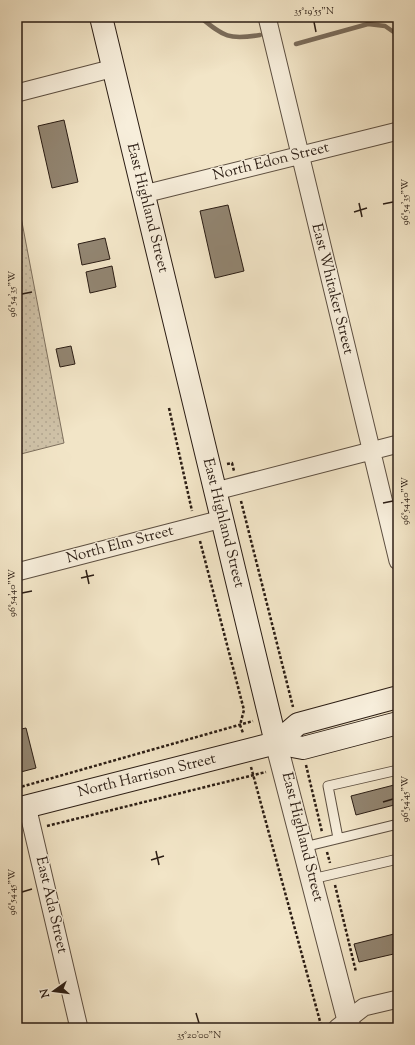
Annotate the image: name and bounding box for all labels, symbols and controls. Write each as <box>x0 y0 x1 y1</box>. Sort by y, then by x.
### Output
text: 35°19'55"N <box>294 4 334 19</box>
street label: North Edon Street <box>211 137 331 187</box>
street label: East Highland Street <box>121 141 173 275</box>
text: 96°54'35"W <box>398 179 413 225</box>
street label: East Whitaker Street <box>306 221 358 357</box>
text: 96°54'35"W <box>5 271 20 317</box>
street label: East Highland Street <box>197 456 249 590</box>
text: 96°54'40"W <box>398 477 413 525</box>
street label: North Elm Street <box>64 521 176 569</box>
text: 96°54'40"W <box>5 569 20 617</box>
street label: North Harrison Street <box>76 749 218 803</box>
street label: East Highland Street <box>276 770 328 904</box>
text: 96°54'45"W <box>398 776 413 822</box>
street label: East Ada Street <box>30 854 72 956</box>
text: 96°54'45"W <box>5 869 20 915</box>
north arrow <box>34 971 74 1011</box>
text: N <box>36 987 54 1000</box>
text: 35°20'00"N <box>177 1028 221 1043</box>

